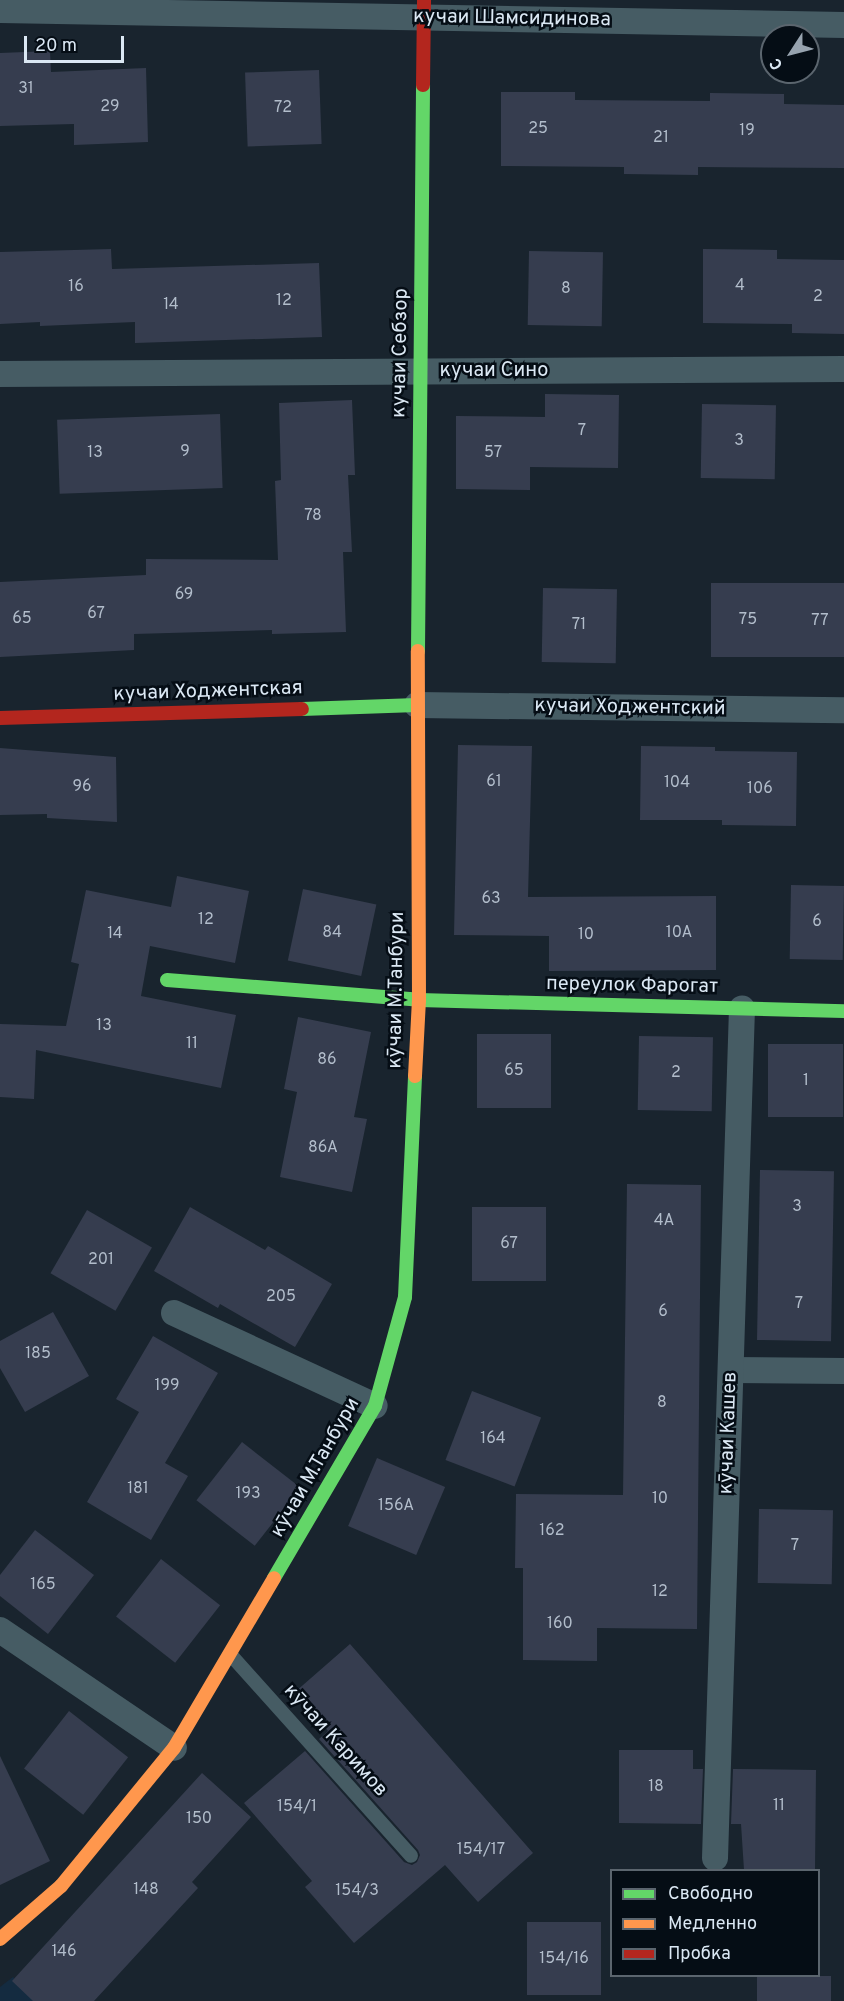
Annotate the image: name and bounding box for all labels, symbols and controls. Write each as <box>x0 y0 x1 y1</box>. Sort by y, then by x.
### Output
street label: кучаи Шамсидинова <box>413 5 611 33</box>
scale bar <box>27 24 128 62</box>
north arrow <box>760 24 820 84</box>
text: 20 m <box>35 35 77 58</box>
text: С <box>766 53 788 73</box>
house number: 31 <box>18 79 34 99</box>
house number: 29 <box>100 97 120 117</box>
house number: 72 <box>274 98 292 118</box>
house number: 25 <box>528 119 548 139</box>
house number: 19 <box>739 121 755 141</box>
house number: 21 <box>653 128 669 148</box>
house number: 4 <box>735 276 745 296</box>
house number: 16 <box>68 277 84 297</box>
house number: 8 <box>561 279 571 299</box>
house number: 2 <box>813 287 823 307</box>
street label: кучаи Себзор <box>388 288 414 418</box>
house number: 12 <box>276 291 292 311</box>
house number: 14 <box>163 295 179 315</box>
street label: кучаи Сино <box>440 359 548 383</box>
house number: 7 <box>578 421 586 441</box>
house number: 3 <box>734 431 744 451</box>
house number: 9 <box>180 442 190 462</box>
house number: 13 <box>87 443 103 463</box>
house number: 57 <box>484 443 502 463</box>
house number: 78 <box>304 506 322 526</box>
house number: 69 <box>175 585 193 605</box>
house number: 67 <box>87 604 105 624</box>
house number: 65 <box>12 609 32 629</box>
house number: 75 <box>739 610 757 630</box>
house number: 77 <box>811 611 829 631</box>
house number: 71 <box>572 615 586 635</box>
street label: кучаи Ходжентская <box>113 677 303 707</box>
street label: кучаи Ходжентский <box>534 694 726 722</box>
house number: 61 <box>486 772 502 792</box>
house number: 104 <box>664 773 690 793</box>
house number: 96 <box>72 777 92 797</box>
house number: 106 <box>747 779 773 799</box>
house number: 63 <box>481 889 501 909</box>
house number: 12 <box>198 910 214 930</box>
street label: кӯчаи М.Танбури <box>384 911 410 1069</box>
house number: 6 <box>812 912 822 932</box>
house number: 84 <box>322 923 342 943</box>
house number: 10А <box>666 923 692 943</box>
house number: 14 <box>107 924 123 944</box>
house number: 10 <box>578 925 594 945</box>
street label: переулок Фарогат <box>546 973 718 999</box>
house number: 13 <box>96 1016 112 1036</box>
house number: 11 <box>186 1034 198 1054</box>
house number: 86 <box>317 1050 337 1070</box>
house number: 65 <box>504 1061 524 1081</box>
house number: 2 <box>671 1063 681 1083</box>
house number: 1 <box>803 1071 809 1091</box>
house number: 86А <box>308 1138 338 1158</box>
house number: 3 <box>792 1197 802 1217</box>
house number: 4А <box>654 1211 674 1231</box>
house number: 67 <box>500 1234 518 1254</box>
house number: 201 <box>88 1250 114 1270</box>
house number: 205 <box>266 1287 296 1307</box>
house number: 7 <box>795 1294 803 1314</box>
house number: 6 <box>658 1302 668 1322</box>
house number: 185 <box>25 1344 51 1364</box>
street label: кӯчаи Кашев <box>715 1371 743 1495</box>
house number: 199 <box>154 1376 180 1396</box>
house number: 8 <box>657 1393 667 1413</box>
street label: кӯчаи М.Танбури <box>266 1394 366 1542</box>
house number: 164 <box>480 1429 506 1449</box>
house number: 181 <box>127 1479 149 1499</box>
house number: 193 <box>235 1484 261 1504</box>
house number: 10 <box>652 1489 668 1509</box>
house number: 156А <box>378 1496 414 1516</box>
house number: 162 <box>539 1521 565 1541</box>
house number: 7 <box>791 1536 799 1556</box>
house number: 165 <box>30 1575 56 1595</box>
house number: 12 <box>652 1582 668 1602</box>
house number: 160 <box>547 1614 573 1634</box>
street label: кӯчаи Каримов <box>278 1680 392 1802</box>
house number: 18 <box>648 1777 664 1797</box>
house number: 11 <box>773 1796 785 1816</box>
house number: 154/1 <box>277 1797 317 1817</box>
house number: 150 <box>186 1809 212 1829</box>
house number: 154/17 <box>457 1840 505 1860</box>
legend <box>610 1869 820 1977</box>
house number: 148 <box>133 1880 159 1900</box>
house number: 154/3 <box>335 1881 379 1901</box>
text: Свободно <box>668 1883 753 1906</box>
text: Медленно <box>668 1913 757 1936</box>
house number: 146 <box>51 1942 77 1962</box>
text: Пробка <box>668 1943 731 1966</box>
house number: 154/16 <box>539 1949 589 1969</box>

